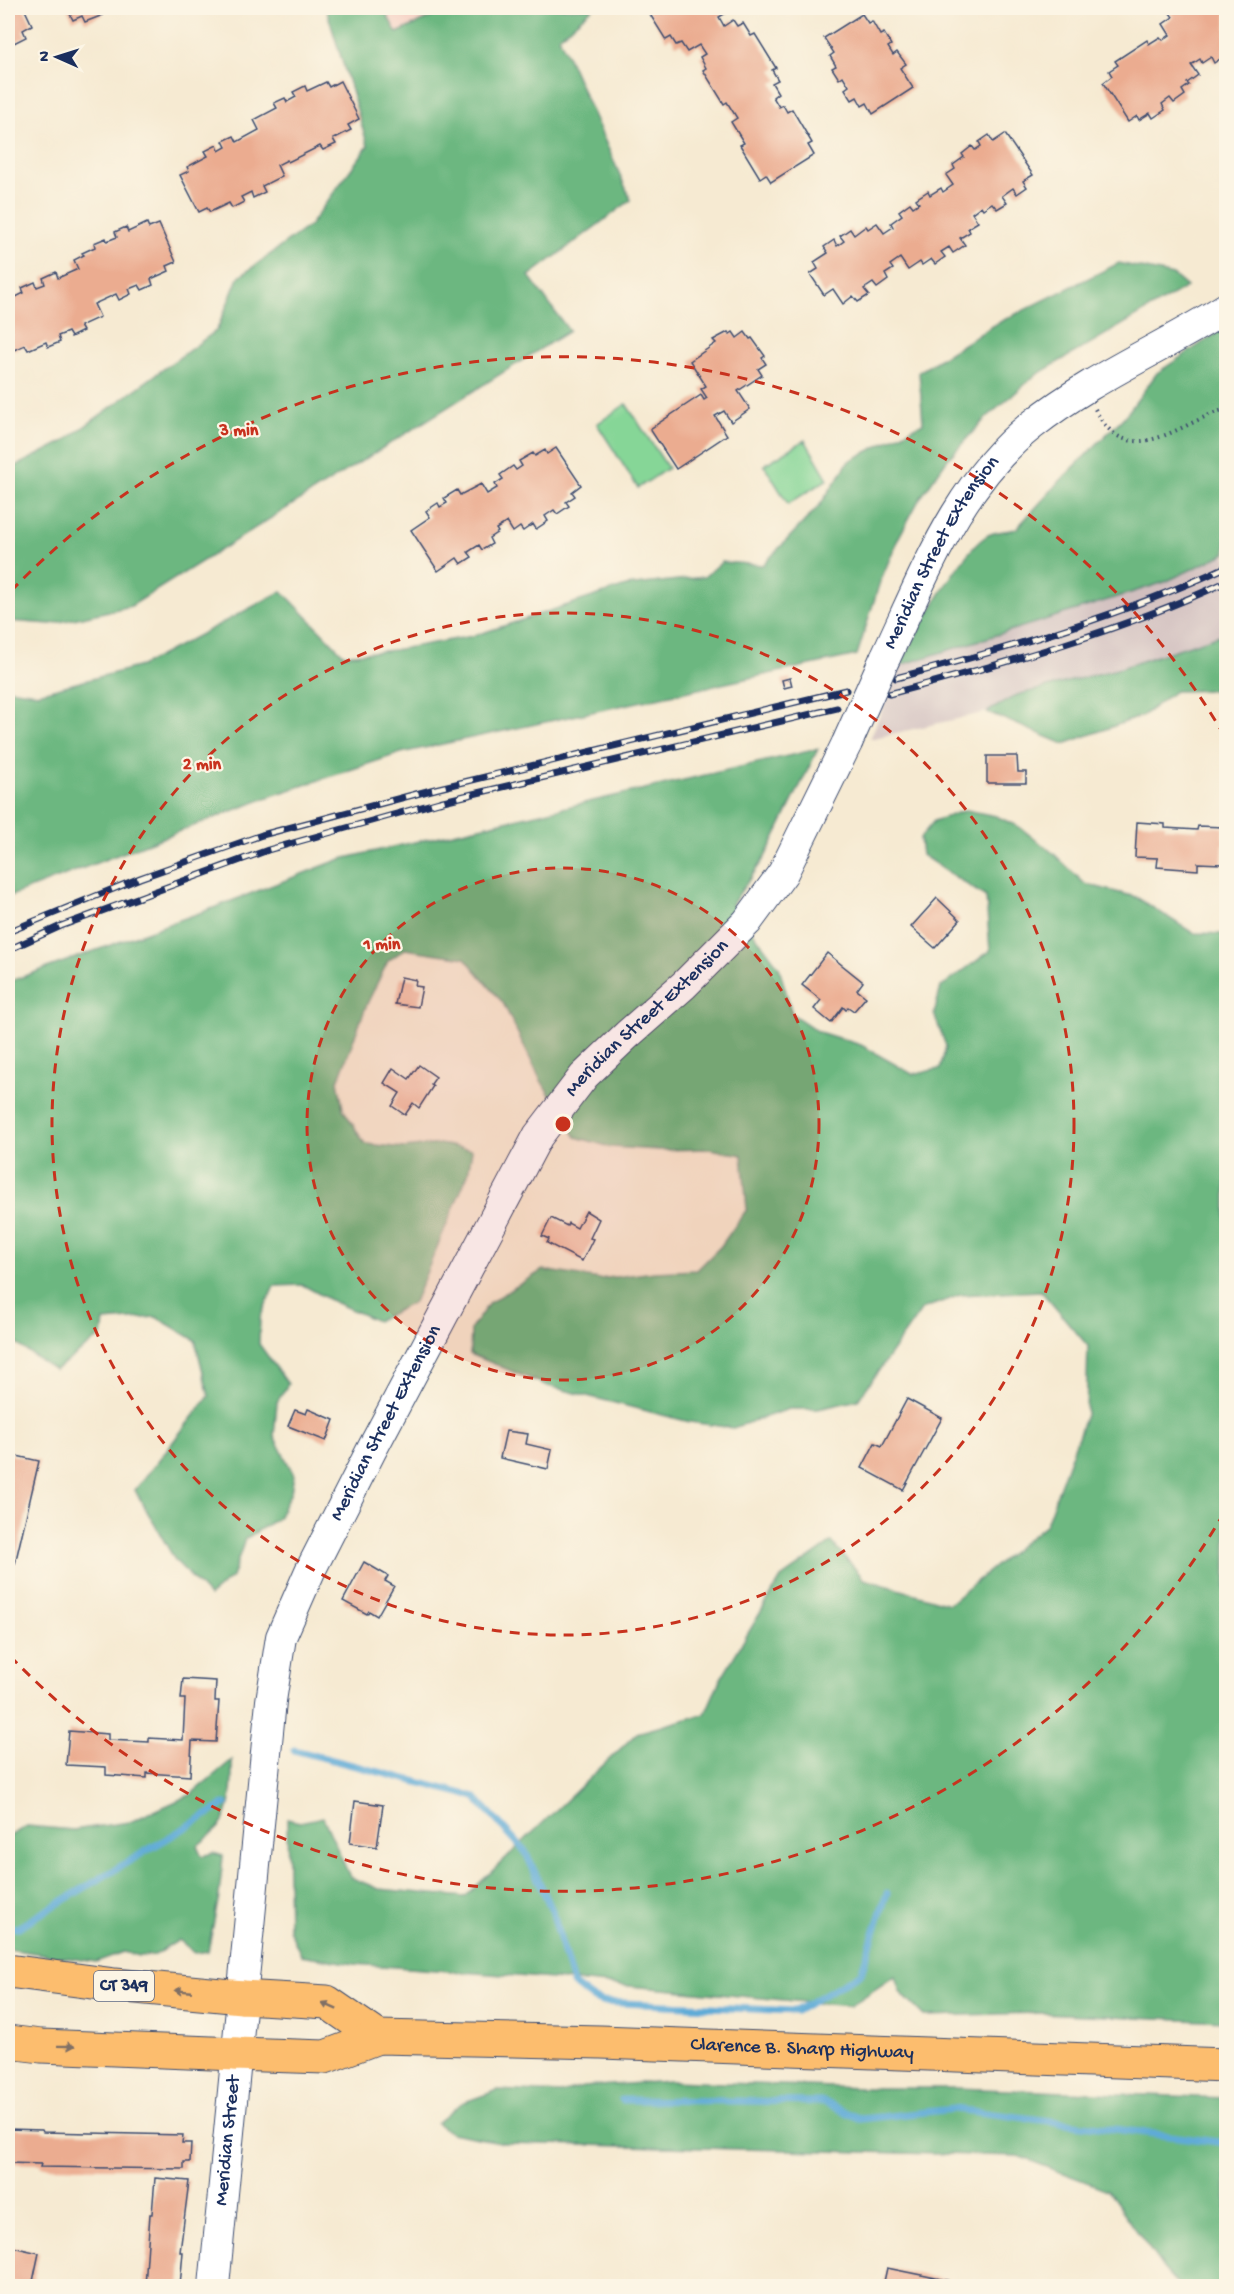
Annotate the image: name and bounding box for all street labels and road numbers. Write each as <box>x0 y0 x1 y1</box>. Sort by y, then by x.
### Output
street label: Meridian Street Extension <box>879 451 1005 653</box>
street label: Meridian Street Extension <box>561 935 734 1102</box>
street label: Meridian Street Extension <box>326 1321 447 1525</box>
road number: CT 349 <box>94 1971 154 2001</box>
street label: Clarence B. Sharp Highway <box>690 2034 914 2065</box>
street label: Meridian Street <box>210 2073 246 2207</box>

